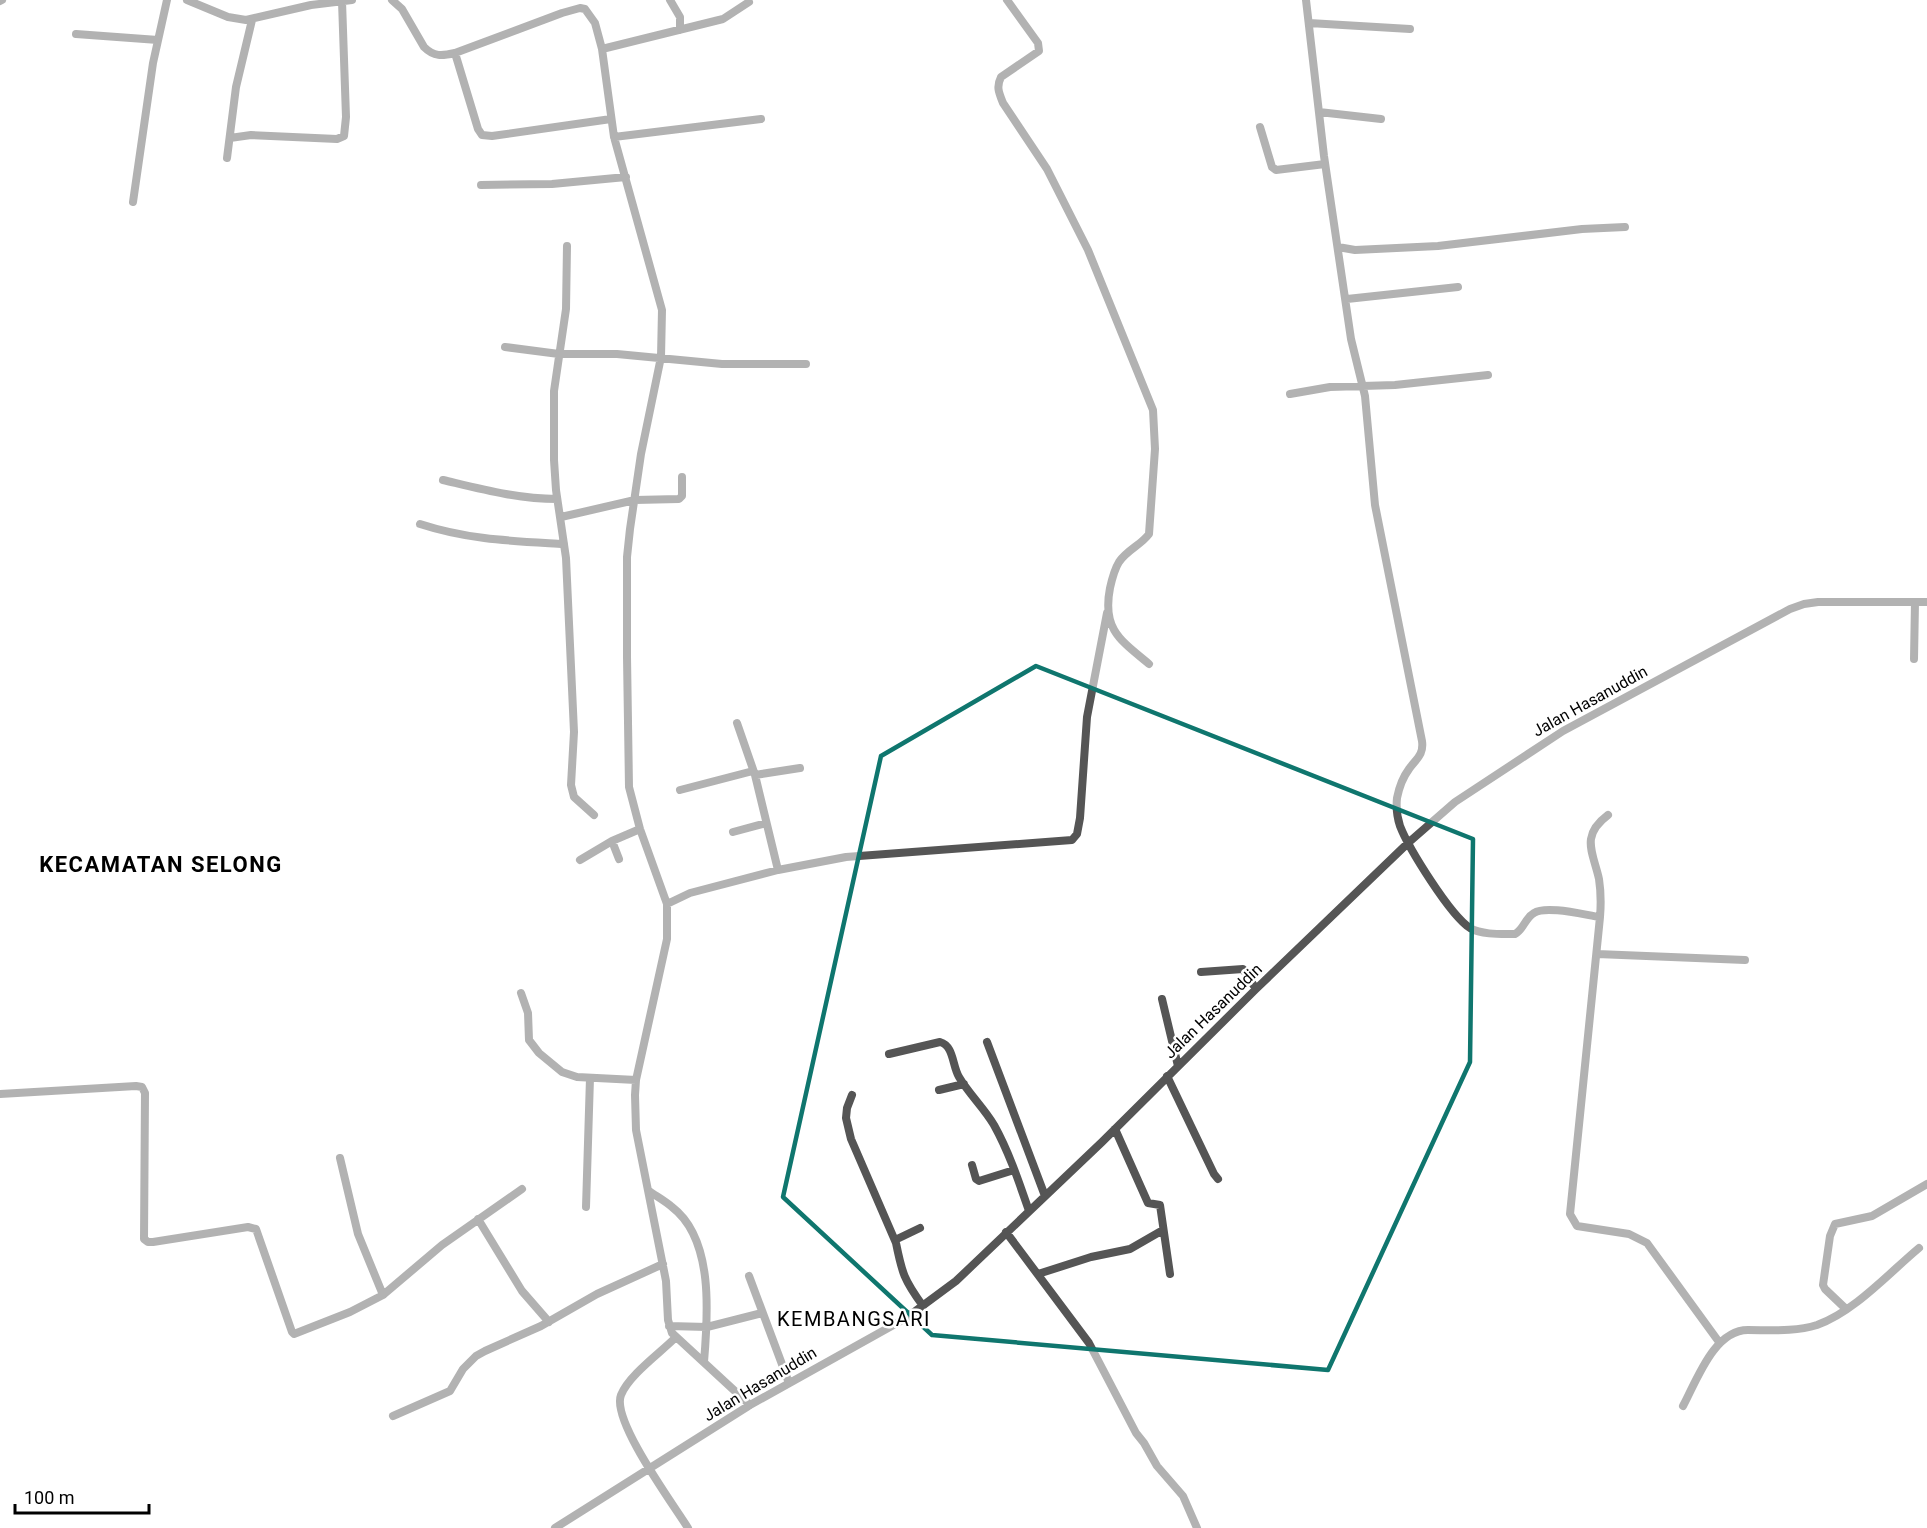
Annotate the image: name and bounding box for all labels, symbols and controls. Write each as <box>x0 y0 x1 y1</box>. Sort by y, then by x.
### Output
street label: Jalan Hasanuddin <box>1529 662 1651 740</box>
district label: KECAMATAN SELONG <box>39 852 283 877</box>
street label: Jalan Hasanuddin <box>1160 960 1266 1062</box>
district label: KEMBANGSARI <box>777 1307 931 1331</box>
street label: Jalan Hasanuddin <box>700 1343 820 1425</box>
scale bar <box>15 1477 148 1515</box>
text: 100 m <box>24 1487 75 1508</box>

